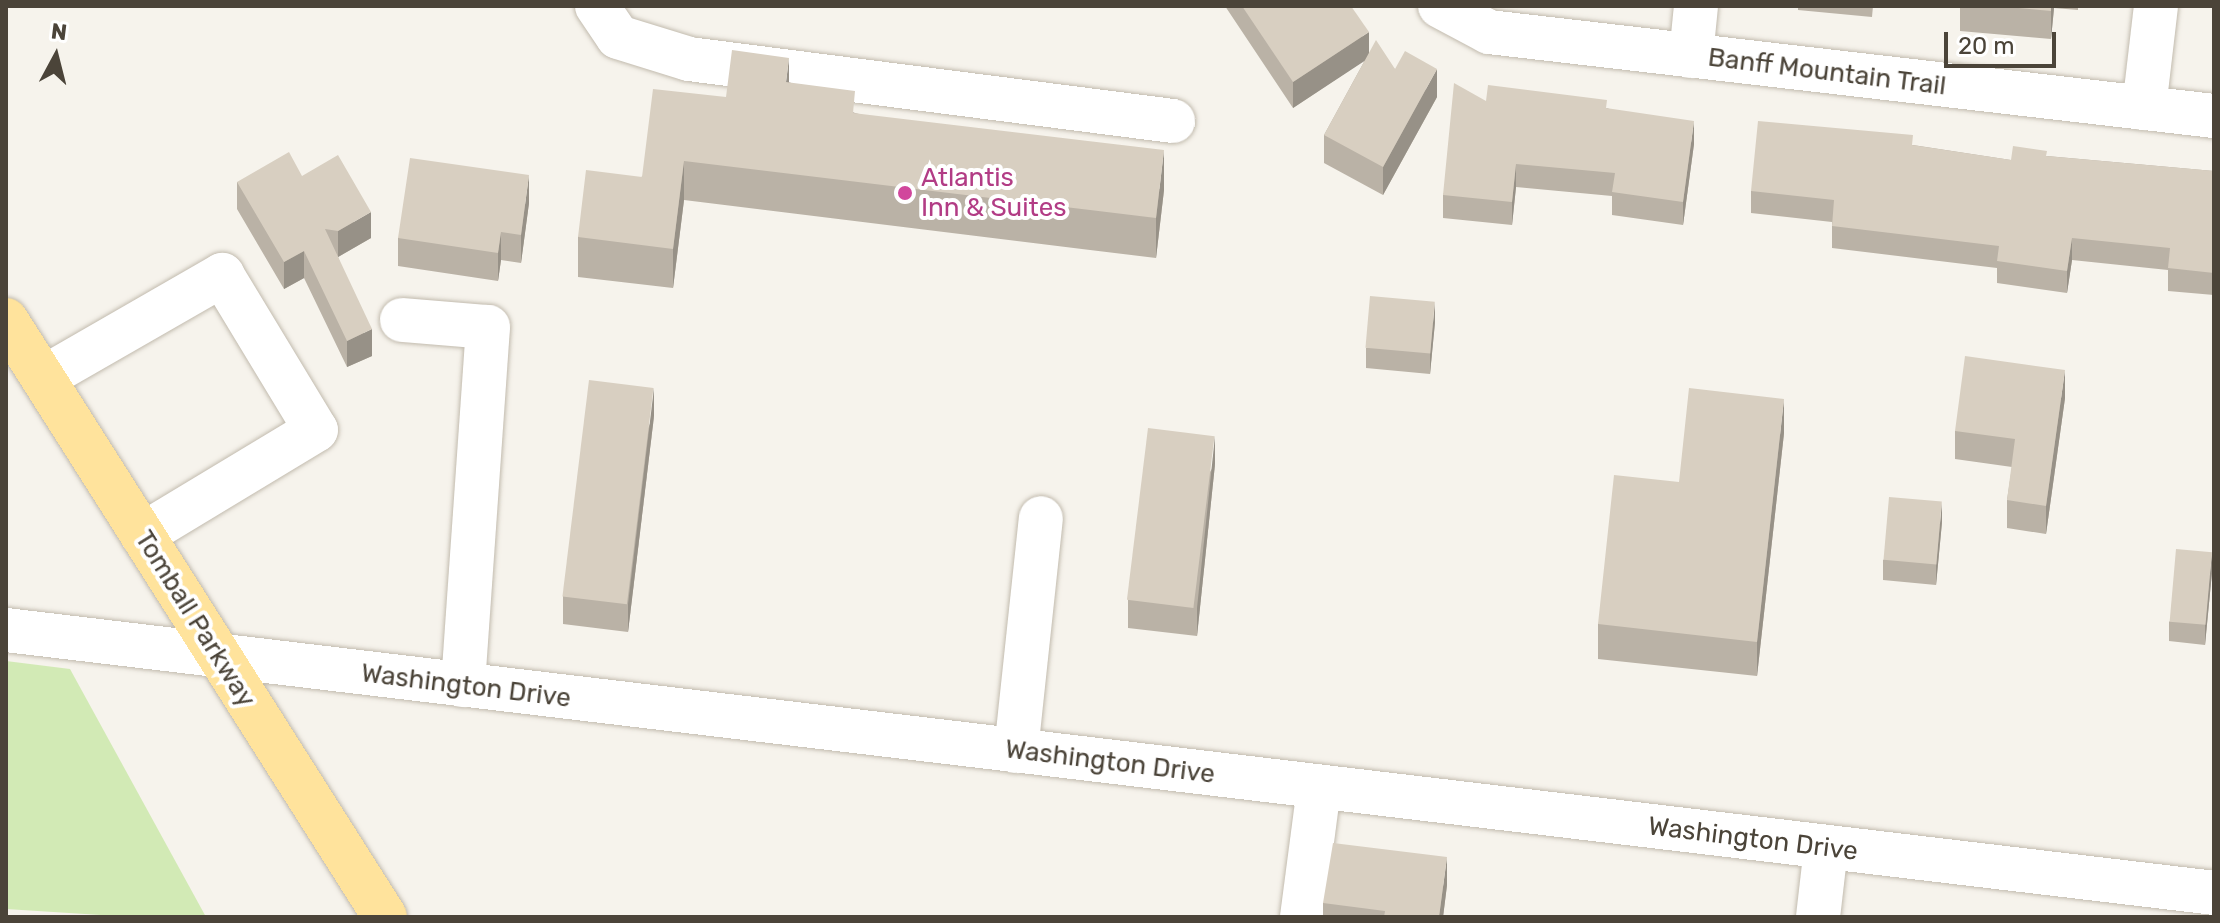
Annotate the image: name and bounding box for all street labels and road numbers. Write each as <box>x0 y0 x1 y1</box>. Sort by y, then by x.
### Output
street label: Banff Mountain Trail <box>1706 42 1948 102</box>
street label: Tomball Parkway <box>128 525 262 713</box>
street label: Washington Drive <box>359 658 573 714</box>
street label: Washington Drive <box>1003 734 1217 790</box>
street label: Washington Drive <box>1646 811 1860 867</box>

